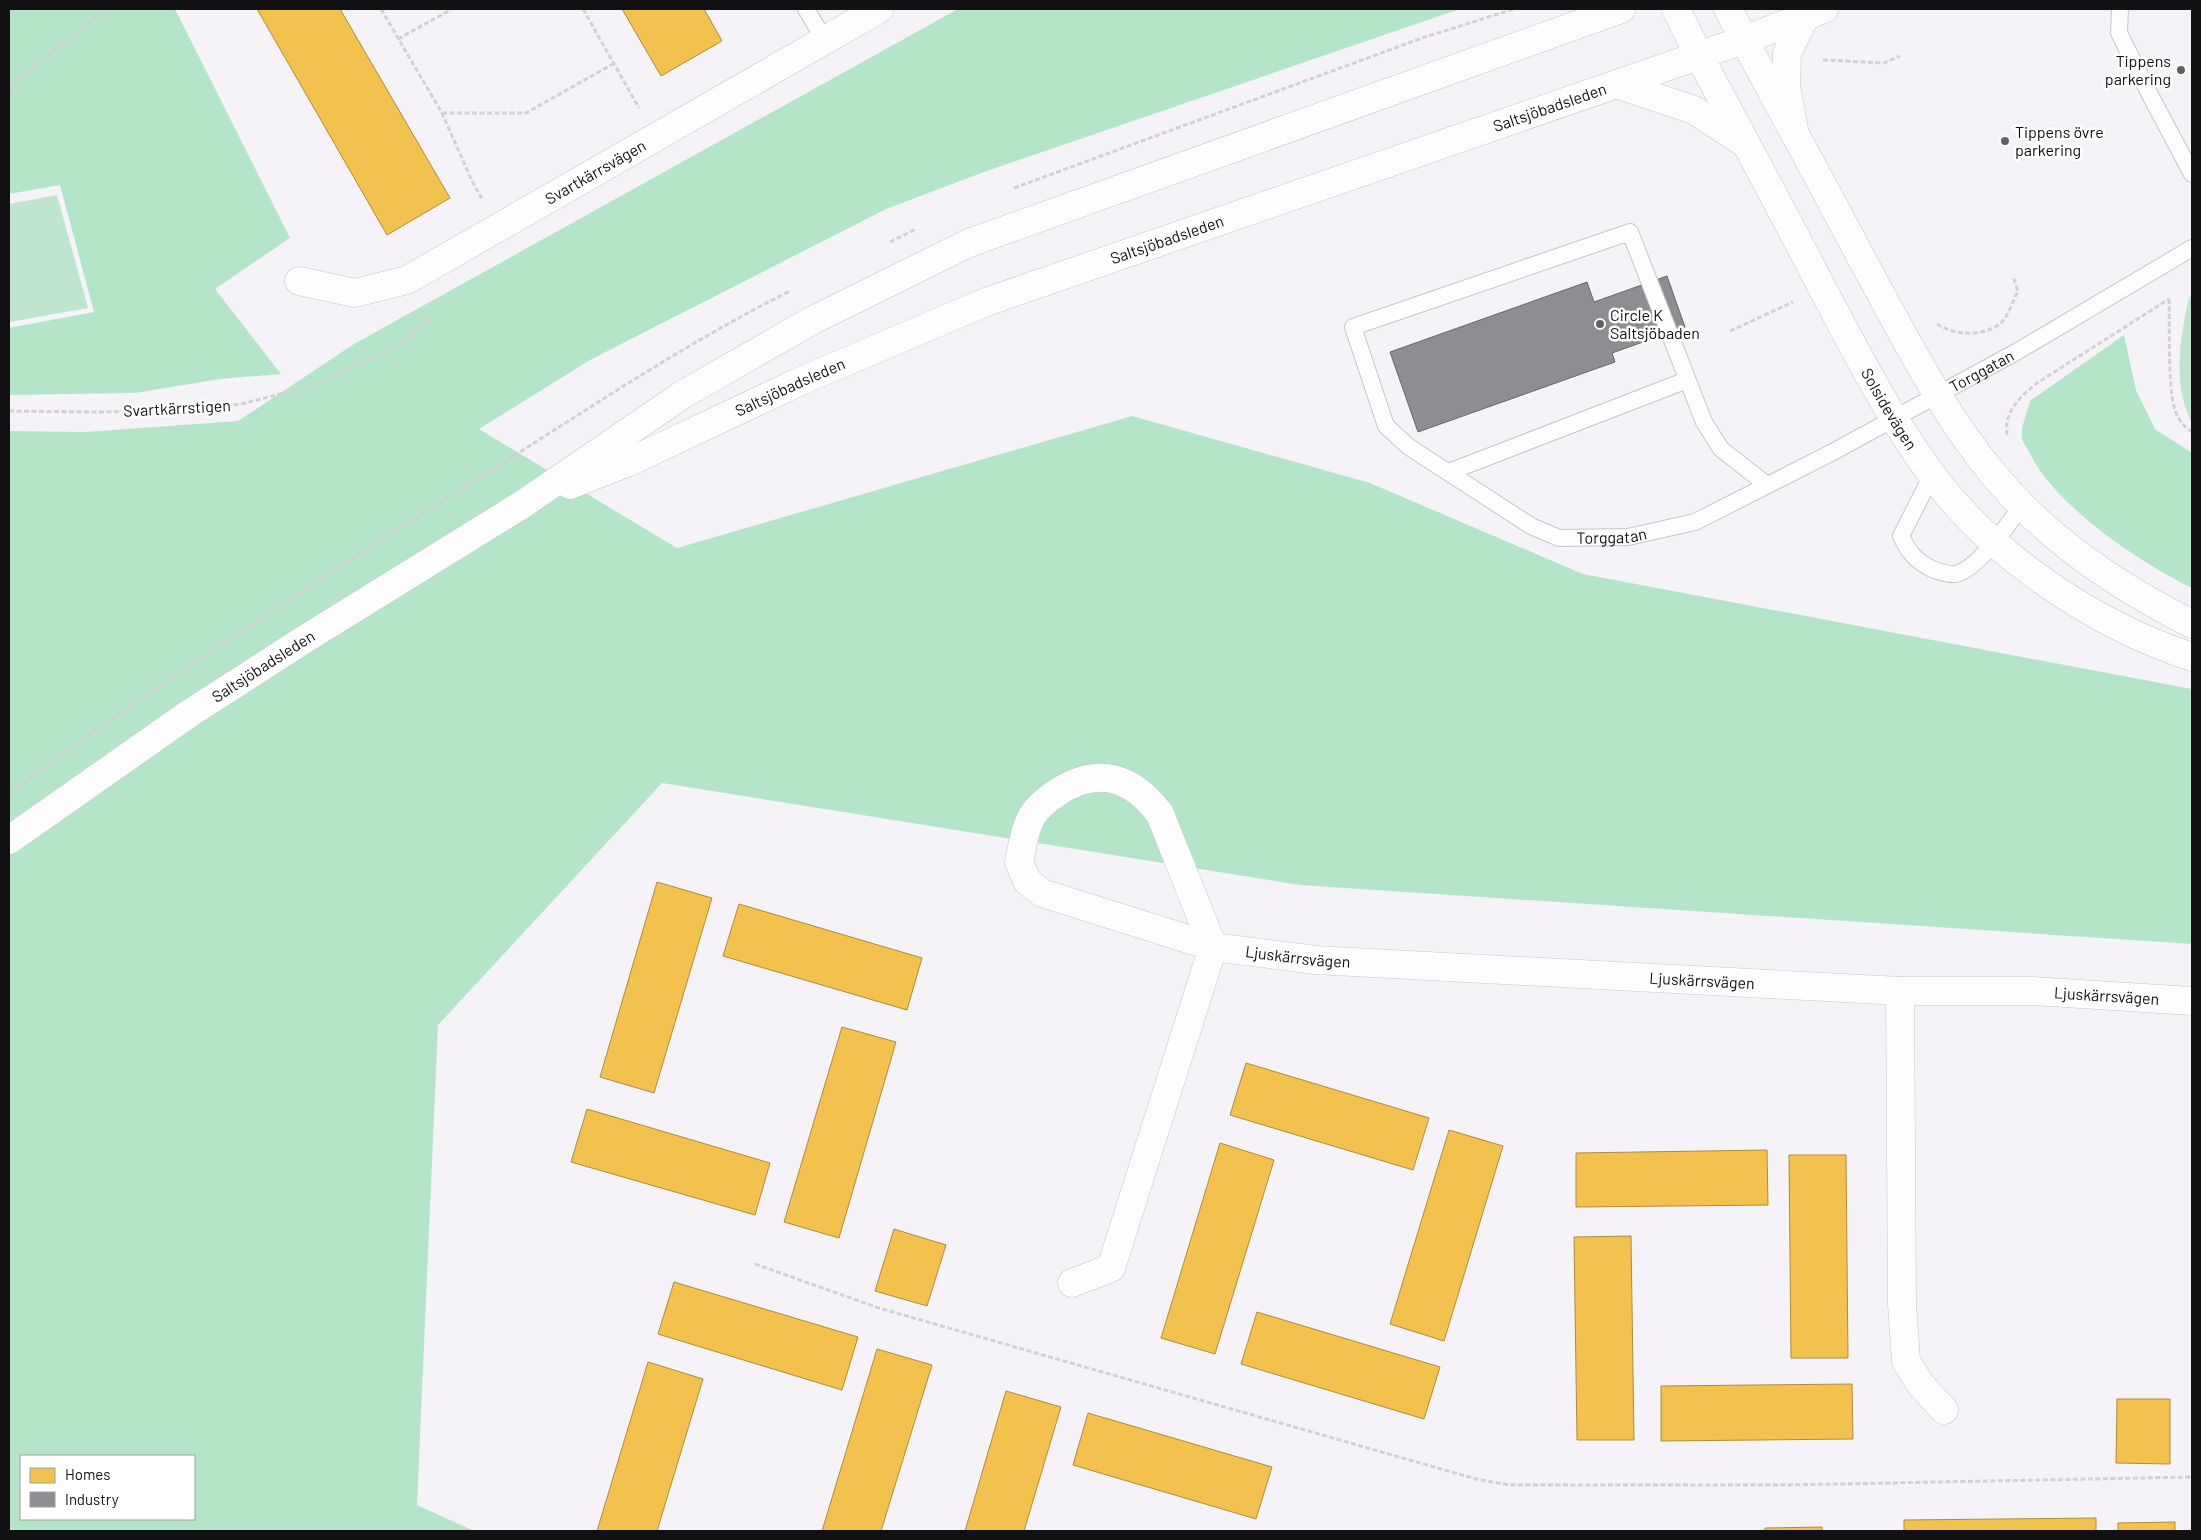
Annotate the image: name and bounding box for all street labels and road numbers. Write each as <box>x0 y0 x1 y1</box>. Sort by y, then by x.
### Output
street label: Saltsjöbadsleden <box>1490 78 1609 135</box>
street label: Svartkärrsvägen <box>541 135 649 208</box>
street label: Saltsjöbadsleden <box>1108 211 1226 267</box>
street label: Torggatan <box>1946 345 2017 396</box>
street label: Saltsjöbadsleden <box>732 353 848 420</box>
street label: Solsidevägen <box>1858 365 1922 453</box>
street label: Svartkärrstigen <box>123 395 231 420</box>
street label: Torggatan <box>1576 523 1648 547</box>
street label: Saltsjöbadsleden <box>208 625 318 706</box>
street label: Ljuskärrsvägen <box>1244 941 1351 971</box>
street label: Ljuskärrsvägen <box>1649 968 1755 992</box>
street label: Ljuskärrsvägen <box>2053 982 2160 1008</box>

